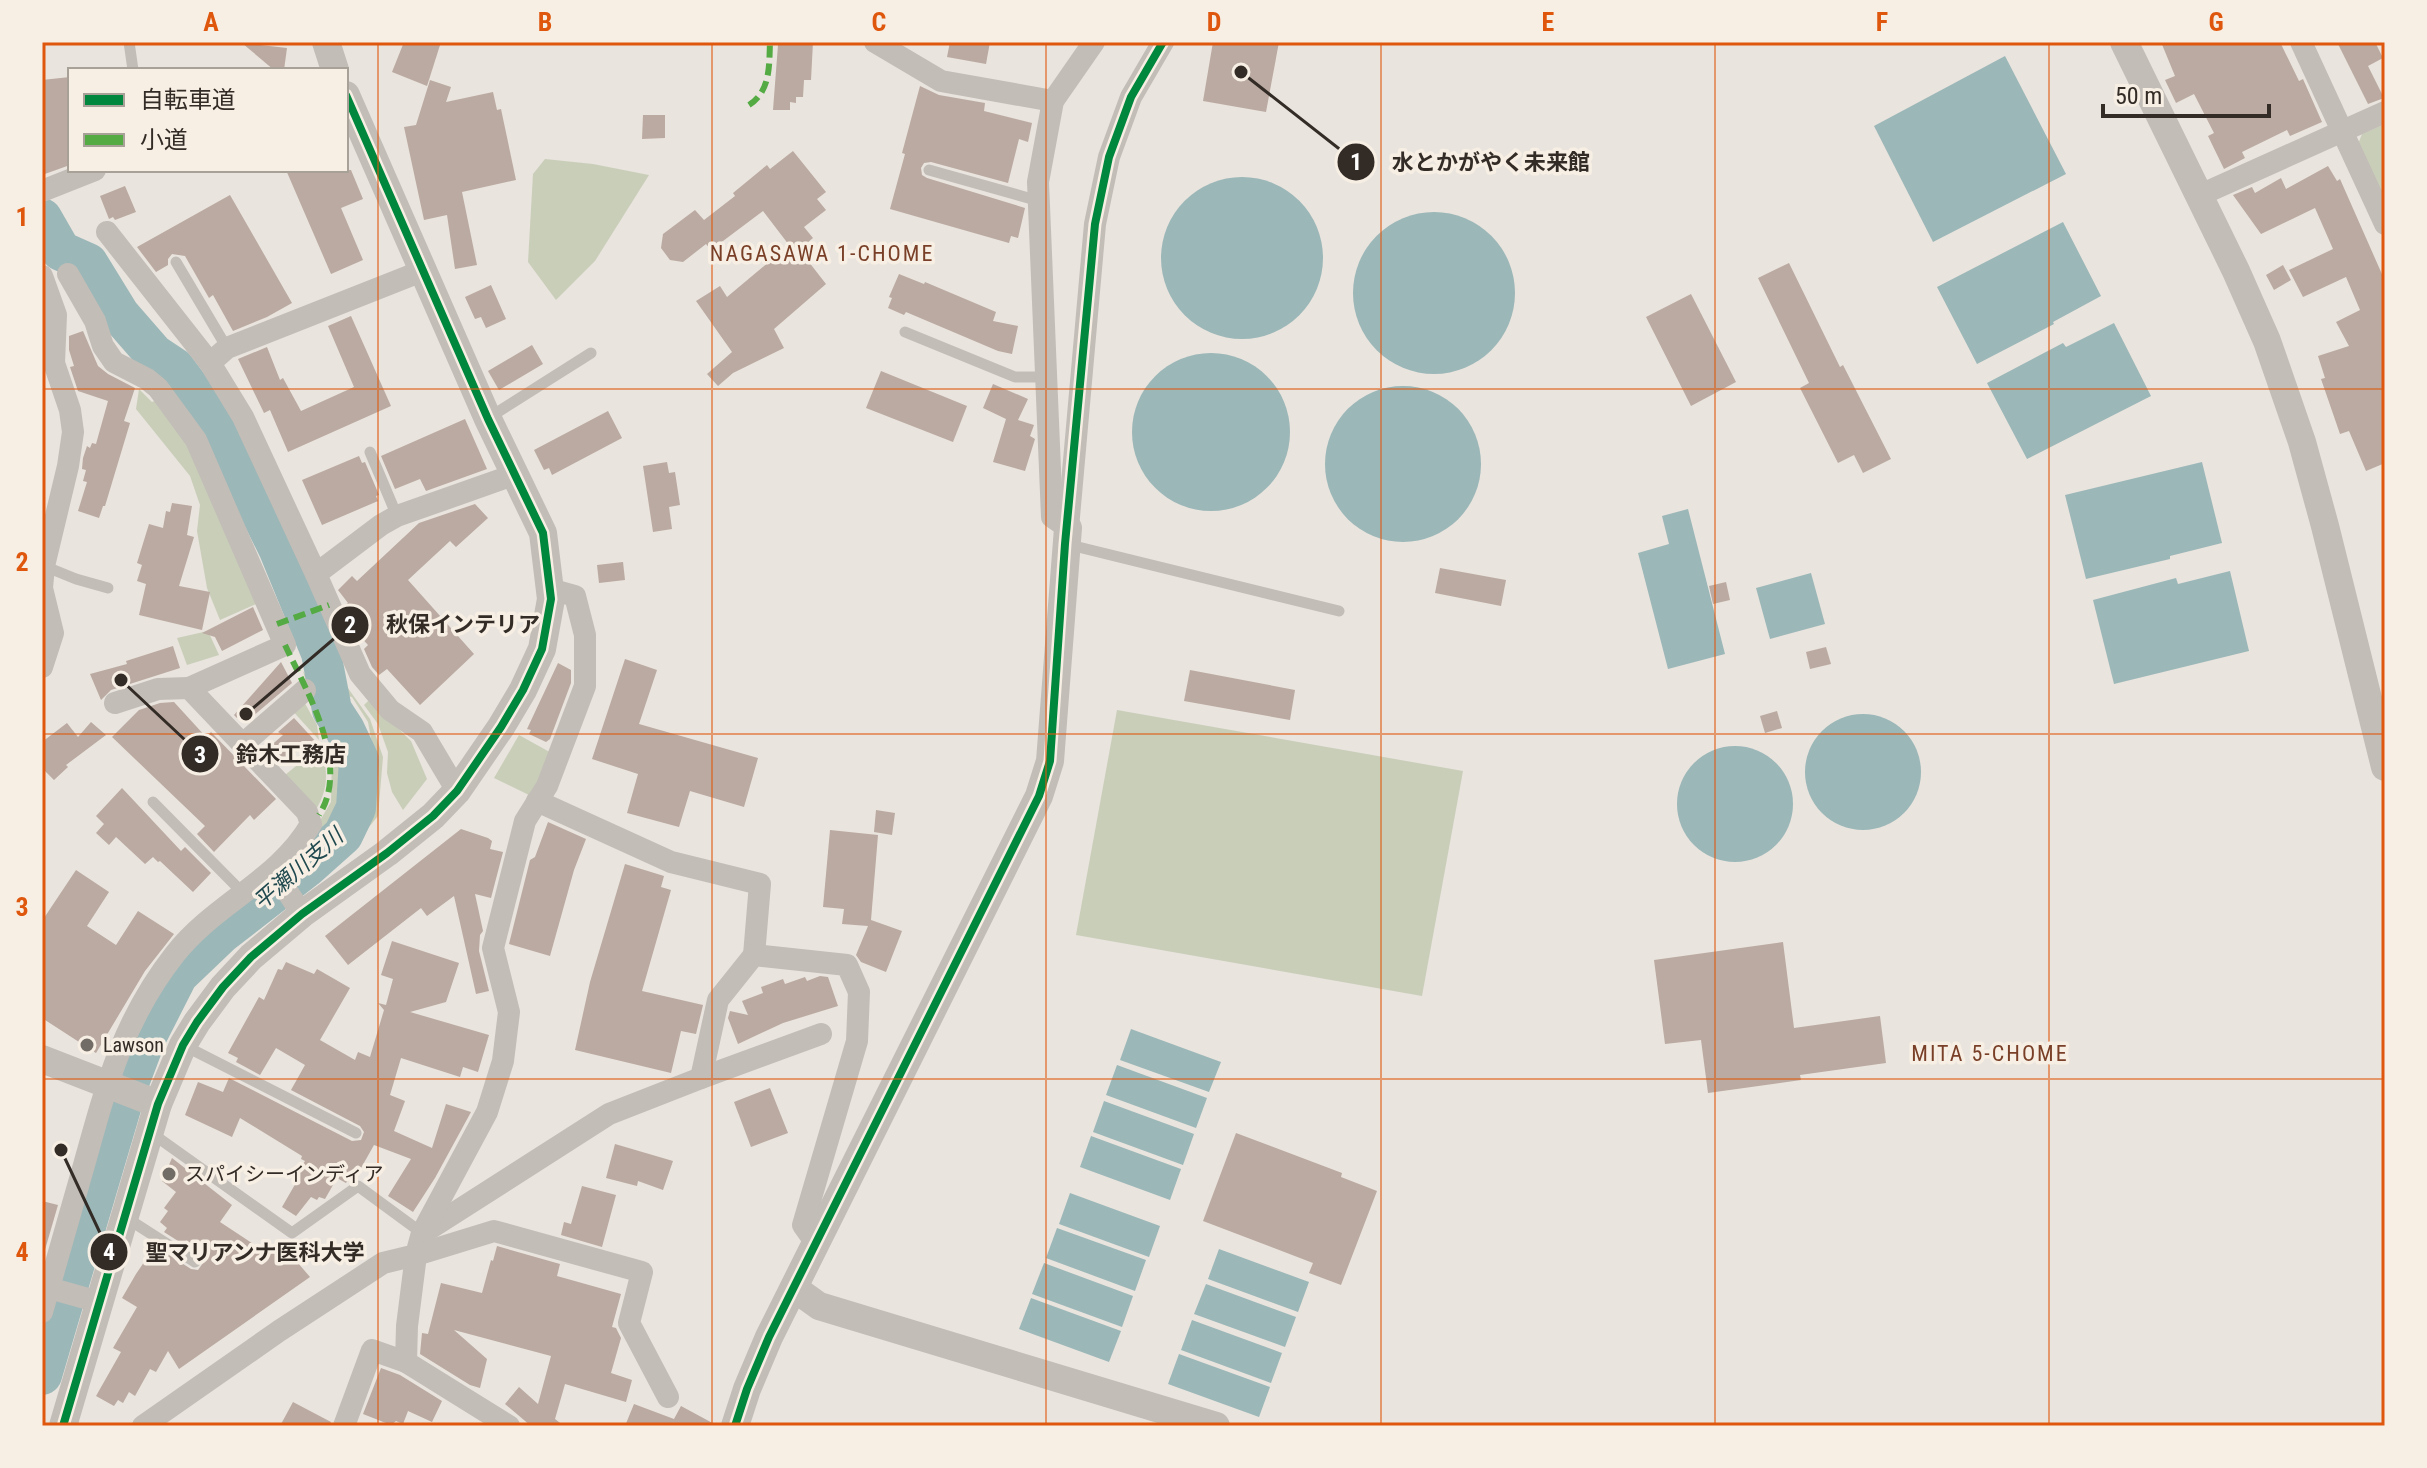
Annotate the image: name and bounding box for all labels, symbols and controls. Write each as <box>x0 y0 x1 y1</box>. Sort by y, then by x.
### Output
text: A <box>203 7 219 37</box>
text: B <box>538 7 552 37</box>
text: C <box>872 7 887 37</box>
text: D <box>1207 7 1221 37</box>
text: E <box>1542 7 1555 37</box>
text: F <box>1876 7 1888 37</box>
text: G <box>2208 7 2224 37</box>
legend <box>68 68 348 172</box>
scale bar <box>2103 68 2269 118</box>
text: 50 m <box>2115 82 2162 110</box>
text: 自転車道 <box>140 86 236 114</box>
text: 小道 <box>140 126 188 154</box>
callout: 水とかがやく未来館 <box>1336 139 1606 185</box>
text: 1 <box>1350 148 1362 176</box>
text: 水とかがやく未来館 <box>1392 150 1590 175</box>
text: 1 <box>15 202 29 232</box>
district label: NAGASAWA 1-CHOME <box>710 241 934 266</box>
text: 2 <box>15 547 29 577</box>
callout: 秋保インテリア <box>330 602 556 648</box>
text: 2 <box>344 611 356 639</box>
text: 秋保インテリア <box>386 612 540 637</box>
callout: 鈴木工務店 <box>180 731 362 777</box>
text: 3 <box>194 741 206 769</box>
text: 鈴木工務店 <box>236 742 346 767</box>
water label: 平瀬川支川 <box>248 822 349 915</box>
text: 3 <box>15 892 29 922</box>
place label: Lawson <box>103 1033 164 1057</box>
marker: Lawson <box>78 1036 96 1054</box>
district label: MITA 5-CHOME <box>1911 1041 2069 1066</box>
place label: スパイシーインディア <box>185 1162 384 1186</box>
marker: スパイシーインディア <box>160 1165 178 1183</box>
callout: 聖マリアンナ医科大学 <box>89 1229 381 1275</box>
text: 4 <box>15 1237 29 1267</box>
text: 4 <box>103 1238 115 1266</box>
text: 聖マリアンナ医科大学 <box>145 1240 365 1265</box>

